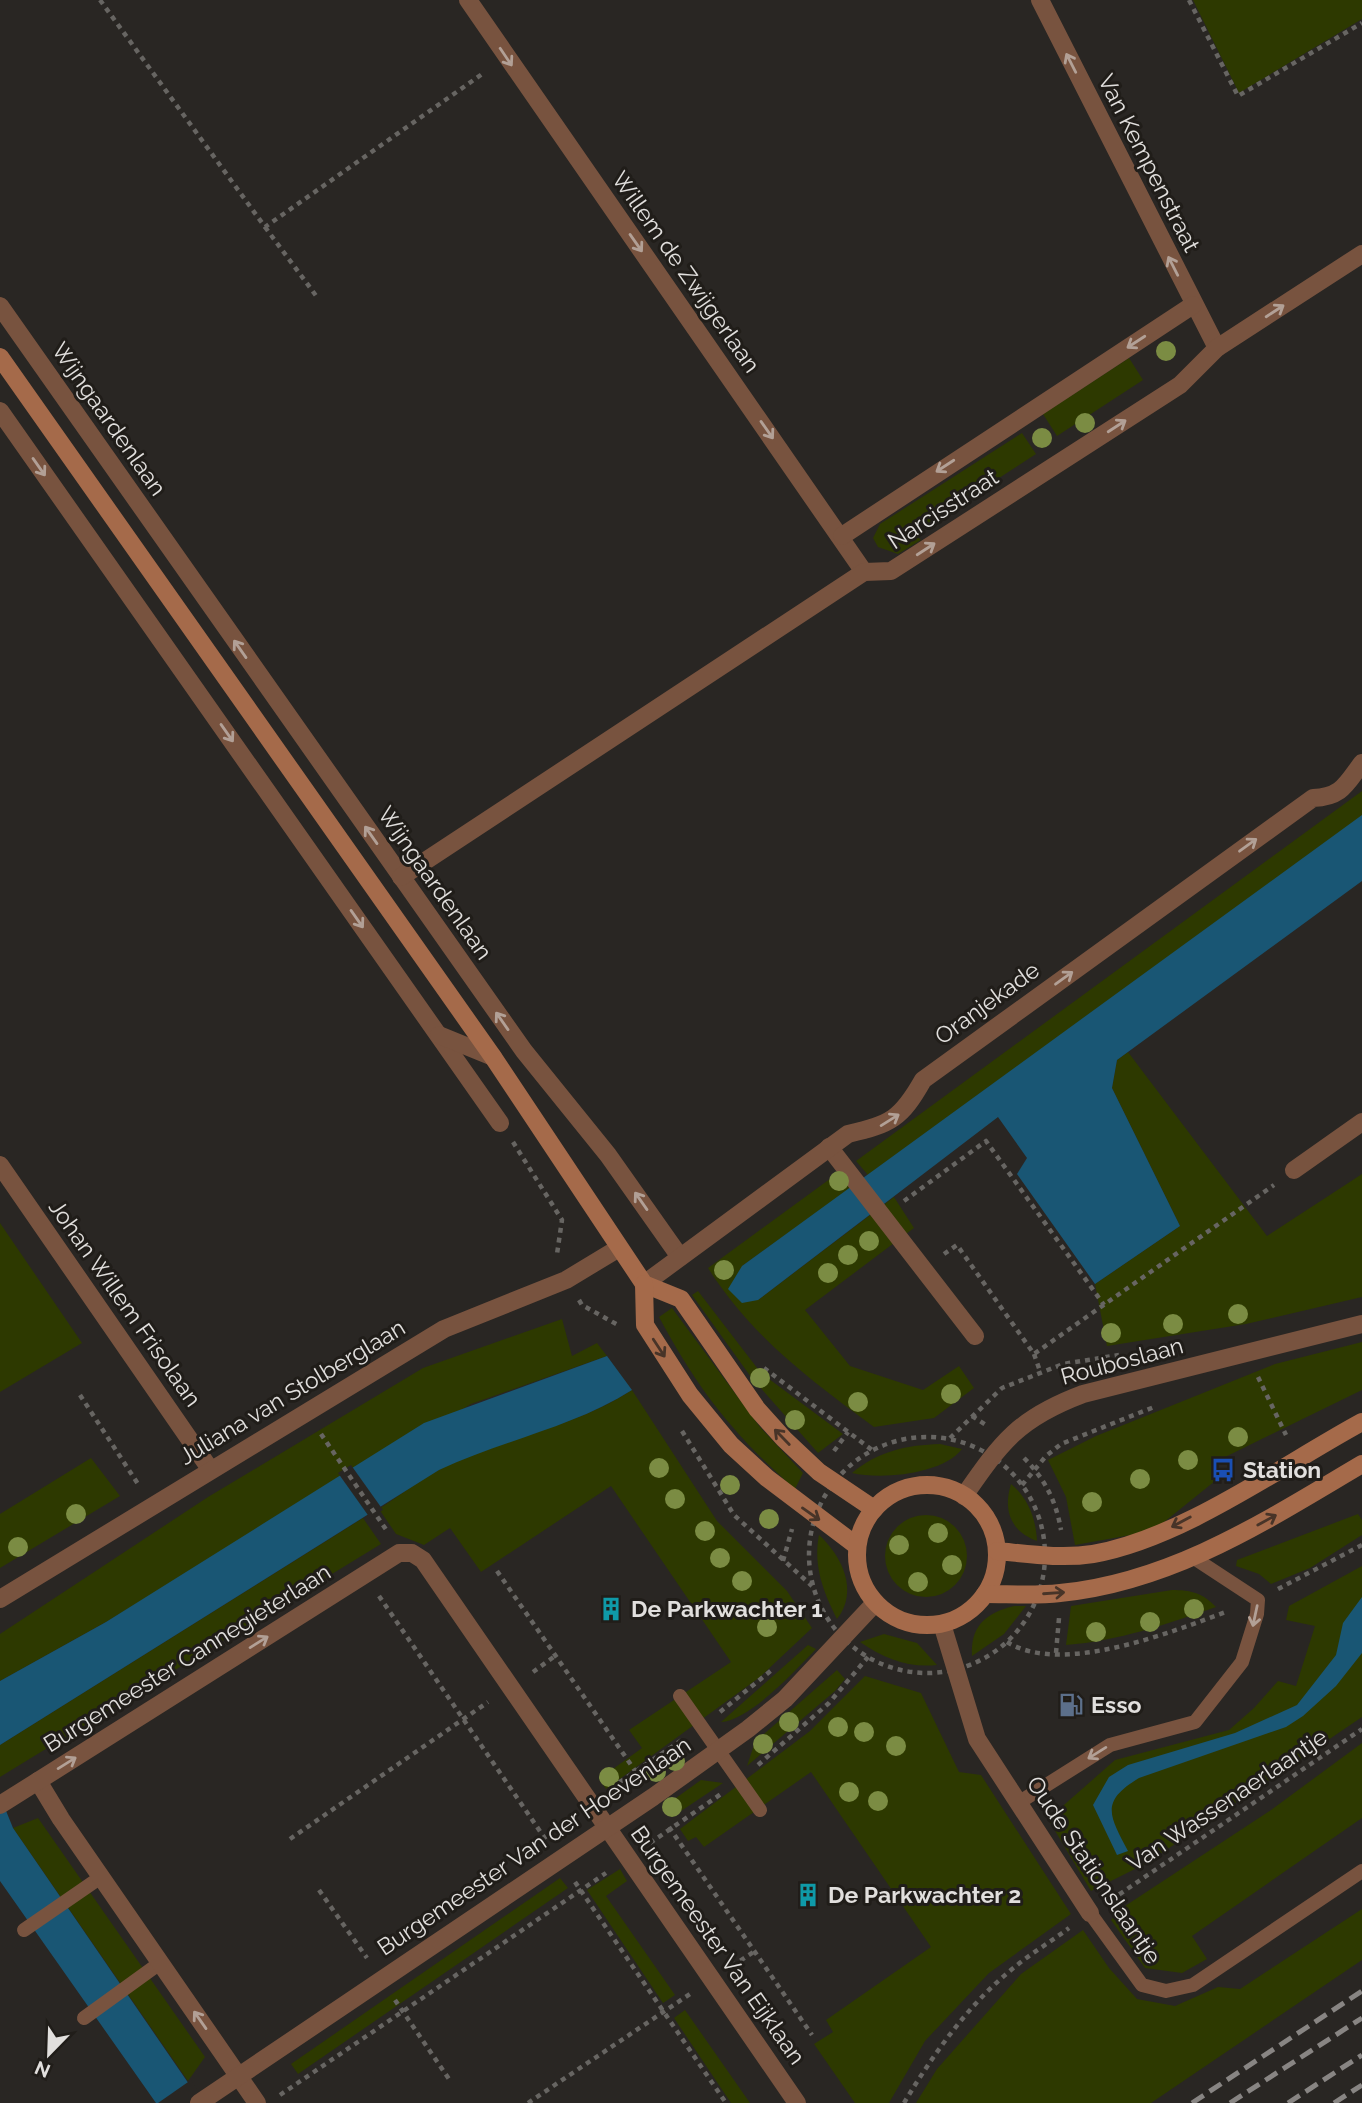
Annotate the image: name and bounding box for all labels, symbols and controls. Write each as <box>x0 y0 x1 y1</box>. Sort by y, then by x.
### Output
one-way arrow <box>498 47 513 66</box>
one-way arrow <box>1064 53 1078 74</box>
street label: Van Kempenstraat <box>1093 70 1206 256</box>
street label: Willem de Zwijgerlaan <box>607 166 766 377</box>
one-way arrow <box>629 233 643 252</box>
one-way arrow <box>1166 256 1180 277</box>
one-way arrow <box>1264 303 1284 317</box>
one-way arrow <box>1126 335 1146 349</box>
street label: Wijngaardenlaan <box>47 337 172 500</box>
one-way arrow <box>1106 418 1126 432</box>
one-way arrow <box>760 420 774 439</box>
one-way arrow <box>32 457 46 476</box>
one-way arrow <box>936 459 955 473</box>
street label: Narcisstraat <box>882 463 1003 554</box>
one-way arrow <box>915 542 935 556</box>
one-way arrow <box>233 640 247 659</box>
one-way arrow <box>219 723 234 742</box>
street label: Wijngaardenlaan <box>373 801 498 964</box>
one-way arrow <box>364 826 378 845</box>
one-way arrow <box>1238 837 1257 852</box>
one-way arrow <box>350 909 364 928</box>
street label: Oranjekade <box>929 956 1044 1049</box>
one-way arrow <box>1054 971 1073 985</box>
one-way arrow <box>495 1012 509 1031</box>
one-way arrow <box>880 1113 900 1127</box>
one-way arrow <box>634 1192 648 1211</box>
street label: Johan Willem Frisolaan <box>44 1194 207 1411</box>
street label: Juliana van Stolberglaan <box>174 1313 410 1470</box>
street label: Rouboslaan <box>1058 1331 1186 1390</box>
one-way arrow <box>652 1337 666 1357</box>
one-way arrow <box>774 1429 791 1446</box>
bus stop icon: Station <box>1209 1456 1237 1484</box>
place label: Station <box>1243 1456 1321 1483</box>
one-way arrow <box>801 1507 820 1521</box>
one-way arrow <box>1256 1513 1276 1527</box>
one-way arrow <box>1171 1516 1191 1530</box>
street label: Burgemeester Cannegieterlaan <box>38 1558 335 1757</box>
one-way arrow <box>1042 1586 1064 1599</box>
building icon: De Parkwachter 1 <box>597 1595 625 1623</box>
place label: De Parkwachter 1 <box>631 1595 823 1622</box>
one-way arrow <box>1248 1604 1261 1627</box>
one-way arrow <box>249 1634 269 1648</box>
fuel station icon: Esso <box>1057 1691 1085 1719</box>
place label: Esso <box>1091 1691 1141 1718</box>
street label: Van Wassenaerlaantje <box>1122 1723 1332 1876</box>
street label: Burgemeester Van der Hoevenlaan <box>372 1730 695 1961</box>
one-way arrow <box>1088 1747 1108 1761</box>
one-way arrow <box>56 1756 76 1770</box>
street label: Oude Stationslaantje <box>1022 1771 1167 1969</box>
street label: Burgemeester Van Eijklaan <box>626 1820 811 2069</box>
building icon: De Parkwachter 2 <box>794 1881 822 1909</box>
place label: De Parkwachter 2 <box>828 1881 1021 1908</box>
one-way arrow <box>192 2011 207 2030</box>
north arrow <box>14 2019 84 2089</box>
text: N <box>31 2057 53 2083</box>

